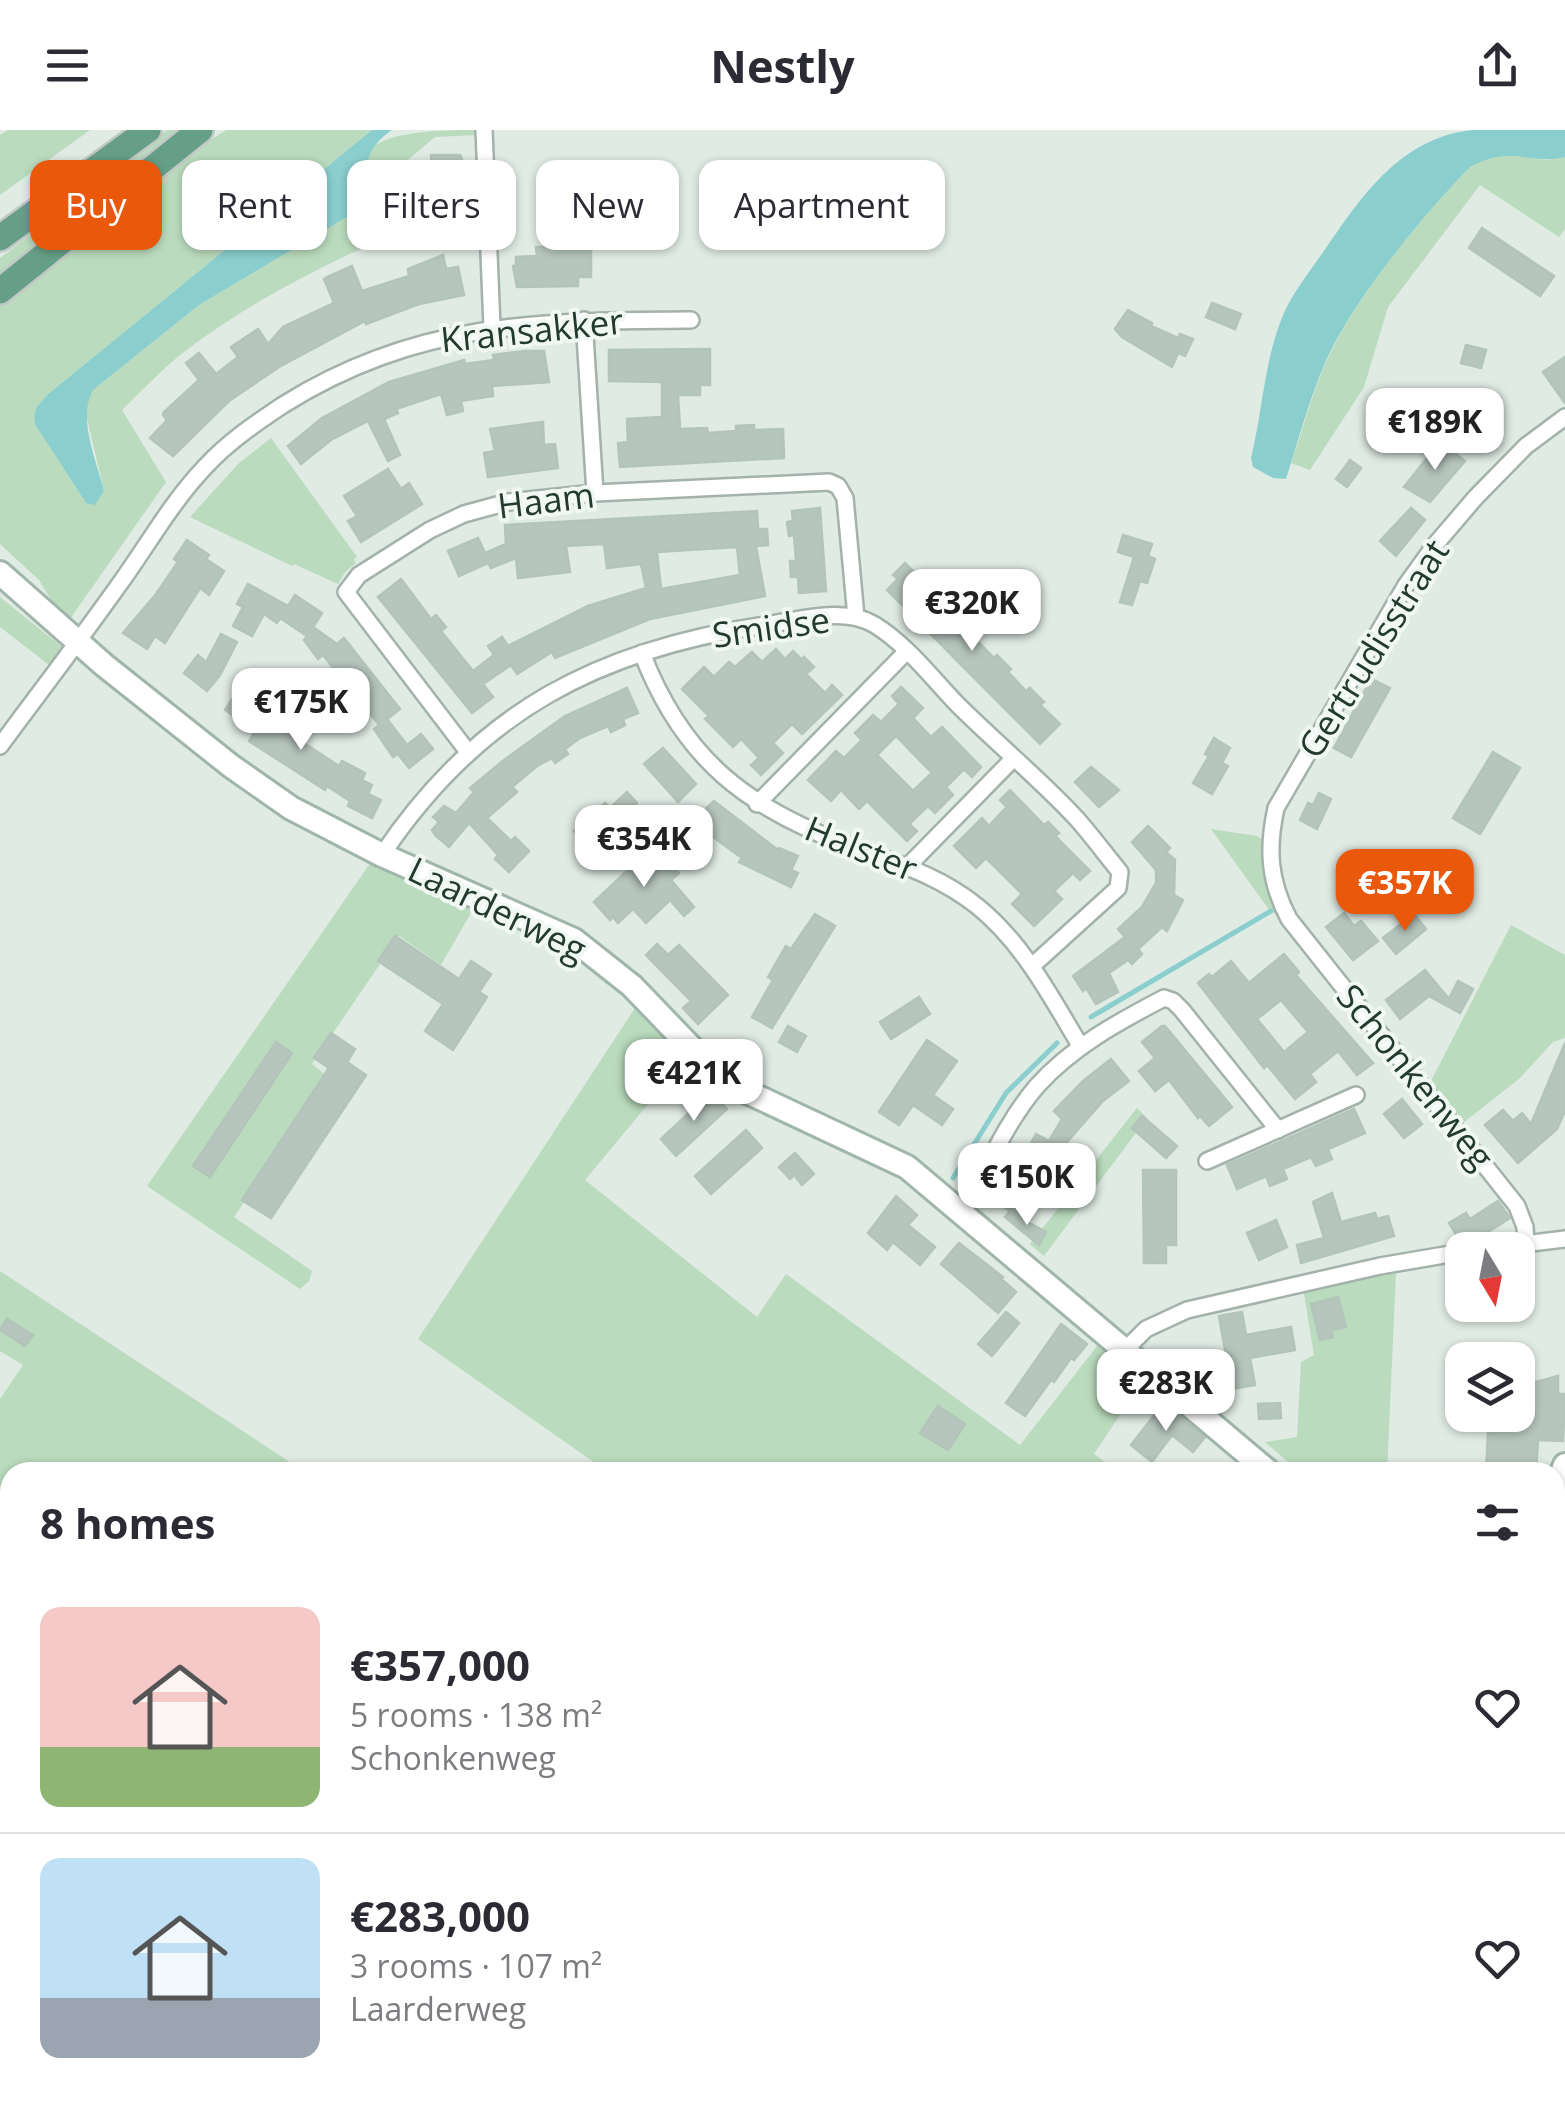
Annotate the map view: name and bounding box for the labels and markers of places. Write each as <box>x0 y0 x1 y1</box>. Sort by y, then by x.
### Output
pin: €189K <box>1365 388 1505 473</box>
pin: €320K <box>902 569 1042 654</box>
pin: €175K <box>231 668 371 753</box>
pin: €354K <box>574 805 714 890</box>
pin: €357K <box>1335 849 1475 934</box>
pin: €421K <box>624 1039 764 1124</box>
pin: €150K <box>957 1143 1097 1228</box>
pin: €283K <box>1096 1349 1236 1434</box>

